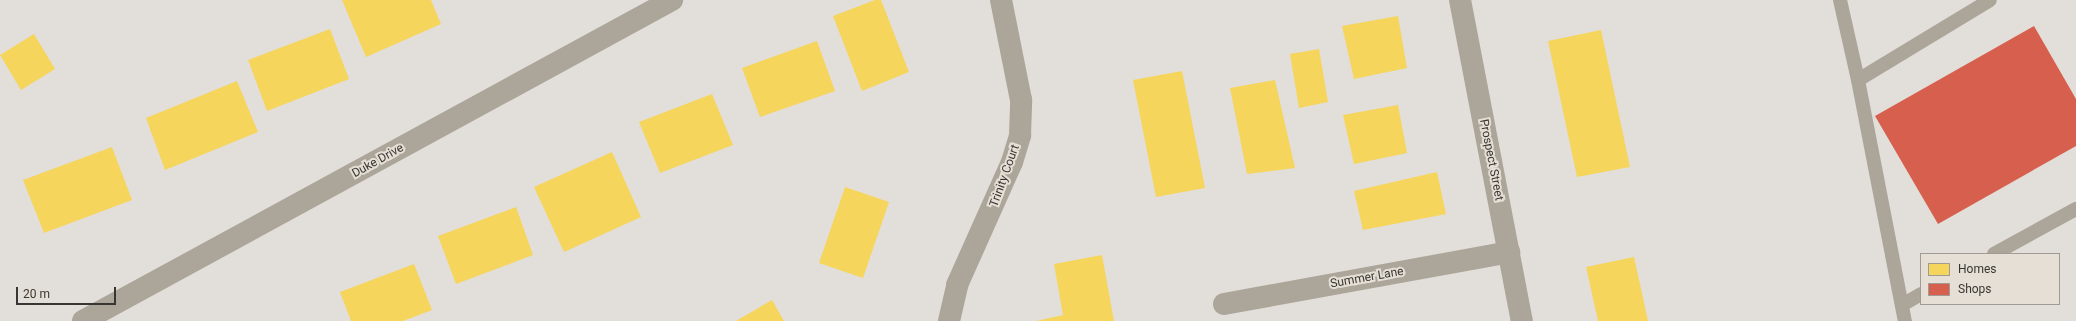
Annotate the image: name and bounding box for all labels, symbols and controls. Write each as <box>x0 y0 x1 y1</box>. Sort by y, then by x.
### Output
street label: Prospect Street <box>1476 118 1506 202</box>
street label: Duke Drive <box>350 141 406 181</box>
street label: Trinity Court <box>987 143 1023 209</box>
legend <box>1920 253 2060 305</box>
text: Homes <box>1958 262 1996 276</box>
street label: Summer Lane <box>1329 264 1405 292</box>
scale bar <box>18 279 118 305</box>
text: Shops <box>1958 282 1992 296</box>
text: 20 m <box>23 287 50 301</box>

